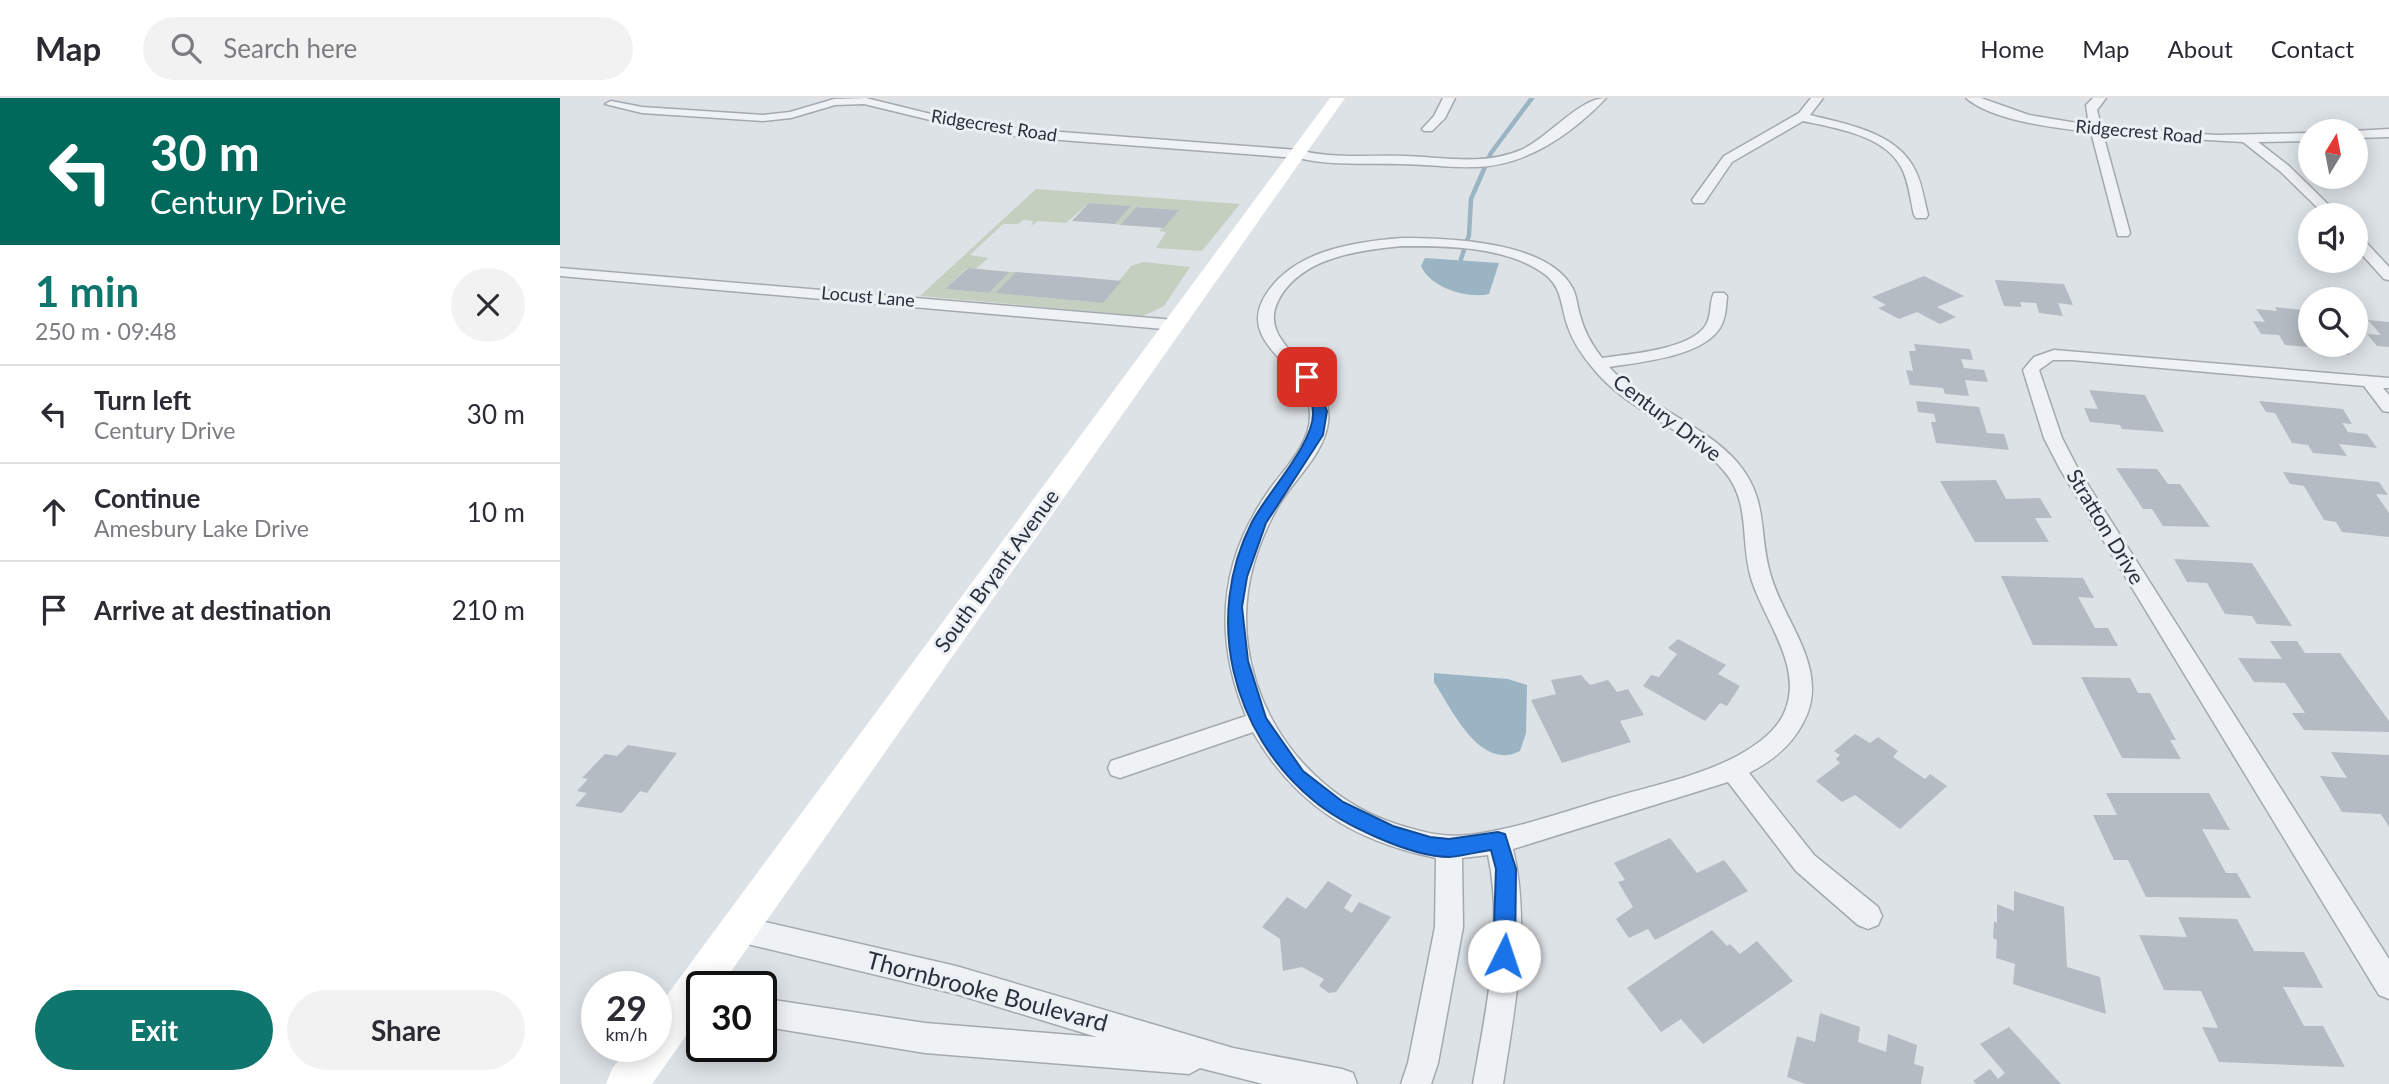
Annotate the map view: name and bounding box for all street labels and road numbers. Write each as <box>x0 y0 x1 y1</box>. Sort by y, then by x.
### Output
street label: Ridgecrest Road <box>930 104 1059 146</box>
street label: Ridgecrest Road <box>2075 114 2203 148</box>
street label: Locust Lane <box>820 281 916 311</box>
street label: Century Drive <box>1609 368 1727 466</box>
street label: Stratton Drive <box>2062 464 2150 588</box>
street label: South Bryant Avenue <box>928 484 1063 656</box>
street label: Thornbrooke Boulevard <box>864 944 1111 1037</box>

